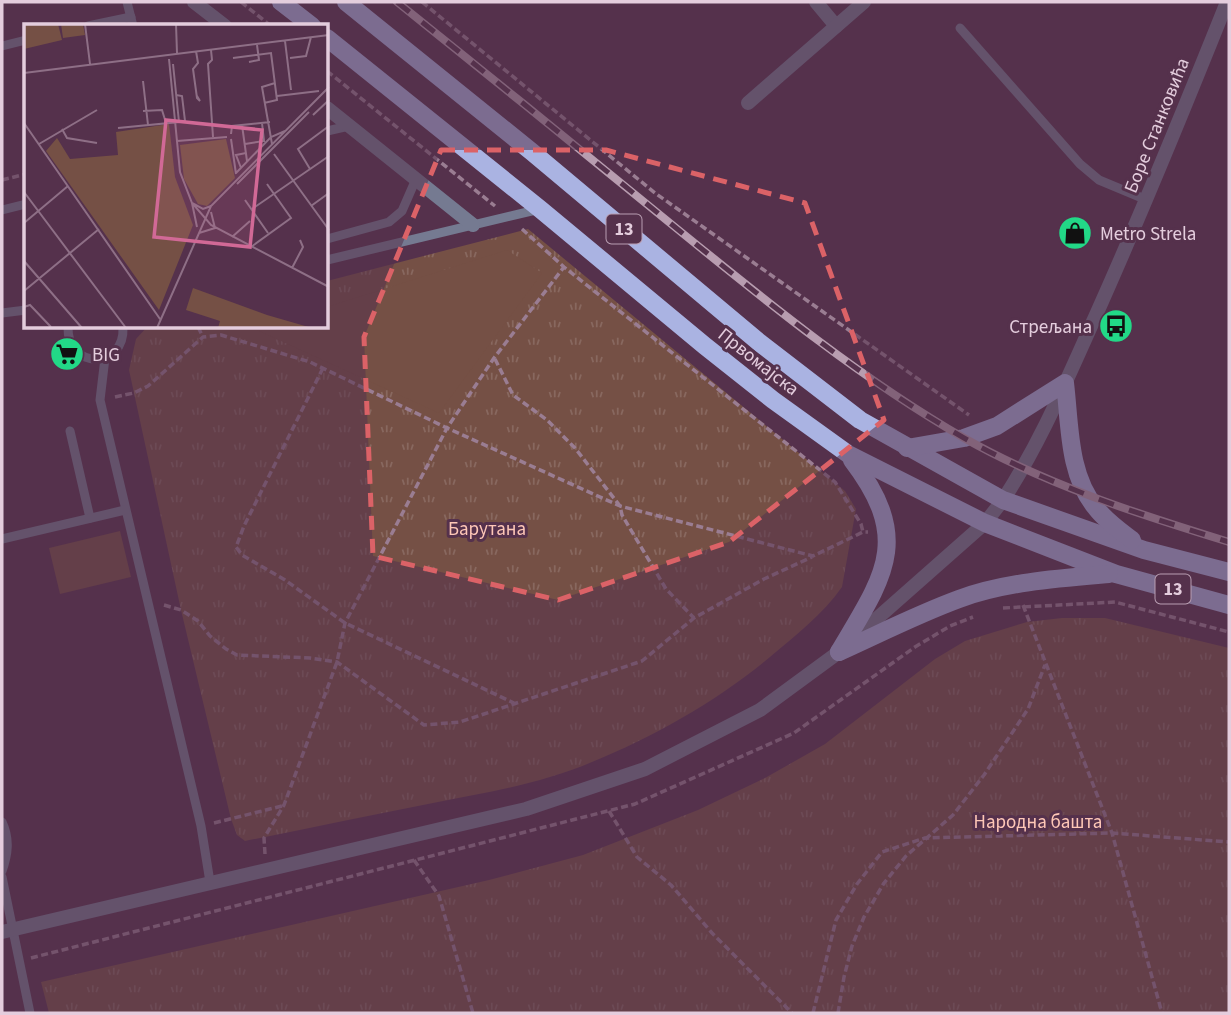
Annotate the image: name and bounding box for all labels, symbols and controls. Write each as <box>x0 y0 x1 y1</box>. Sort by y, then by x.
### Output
inset map <box>24 24 329 329</box>
street label: Боре Станковића <box>1118 54 1197 197</box>
road number: 13 <box>606 214 642 244</box>
shop icon: Metro Strela <box>1056 214 1094 252</box>
place label: Metro Strela <box>1100 221 1196 248</box>
bus stop icon: Стрељана <box>1097 307 1135 345</box>
place label: Стрељана <box>1009 314 1092 341</box>
street label: Првомајска <box>712 322 804 403</box>
supermarket icon: BIG <box>48 335 86 373</box>
place label: BIG <box>92 342 120 369</box>
park label: Барутана <box>448 516 526 543</box>
road number: 13 <box>1156 574 1190 604</box>
park label: Народна башта <box>974 809 1102 836</box>

